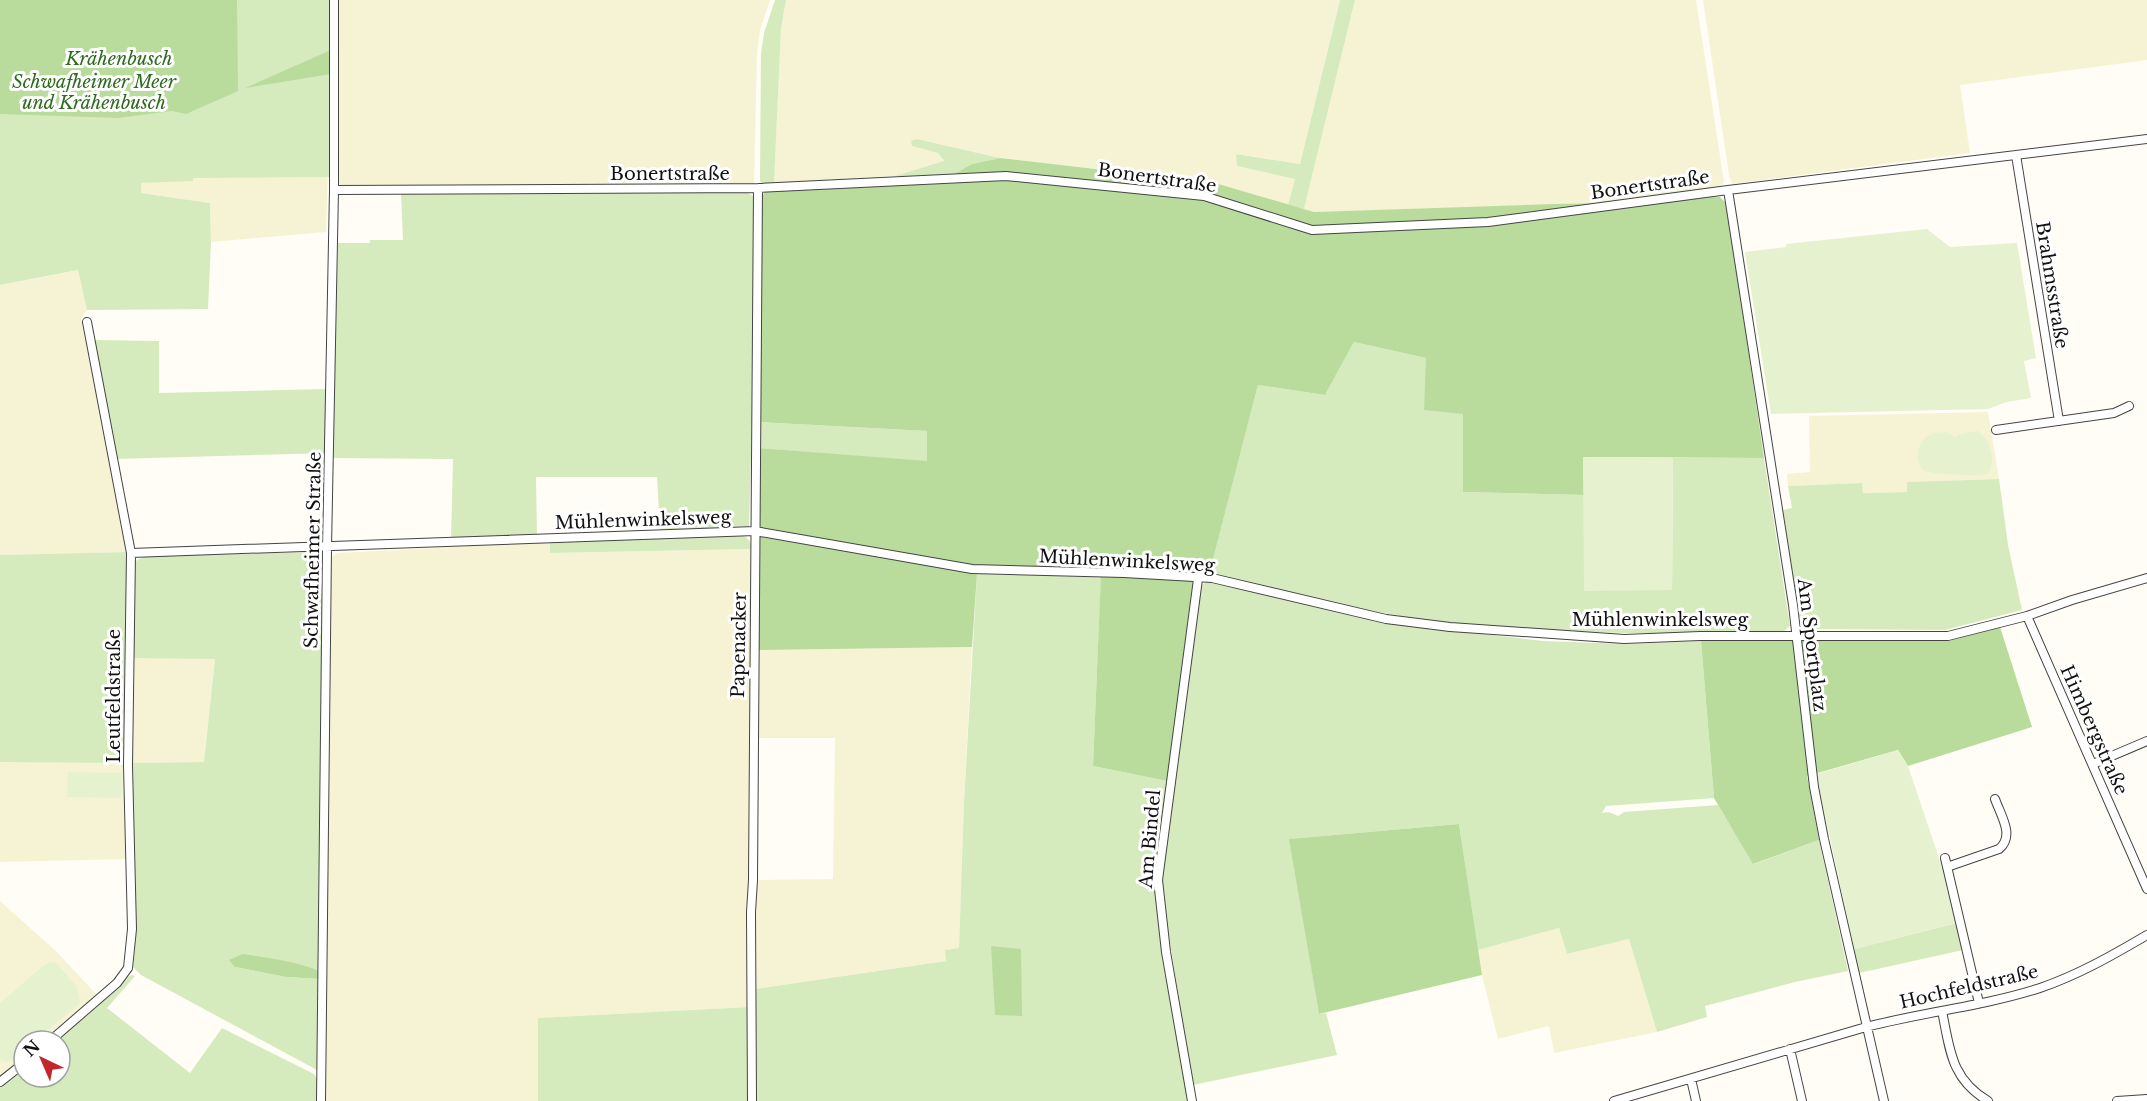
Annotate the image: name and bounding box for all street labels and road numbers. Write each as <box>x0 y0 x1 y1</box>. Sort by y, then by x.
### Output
street label: Bonertstraße <box>1096 159 1218 197</box>
street label: Bonertstraße <box>610 163 730 185</box>
street label: Bonertstraße <box>1589 166 1711 204</box>
street label: Brahmsstraße <box>2031 220 2073 350</box>
street label: Schwafheimer Straße <box>300 451 326 649</box>
street label: Mühlenwinkelsweg <box>554 506 732 534</box>
street label: Mühlenwinkelsweg <box>1038 545 1216 577</box>
street label: Am Sportplatz <box>1793 576 1831 713</box>
street label: Papenacker <box>727 591 751 698</box>
street label: Mühlenwinkelsweg <box>1572 609 1748 631</box>
street label: Leutfeldstraße <box>103 629 125 763</box>
street label: Himbergstraße <box>2056 662 2132 798</box>
street label: Am Bindel <box>1135 789 1165 890</box>
street label: Hochfeldstraße <box>1898 960 2040 1014</box>

